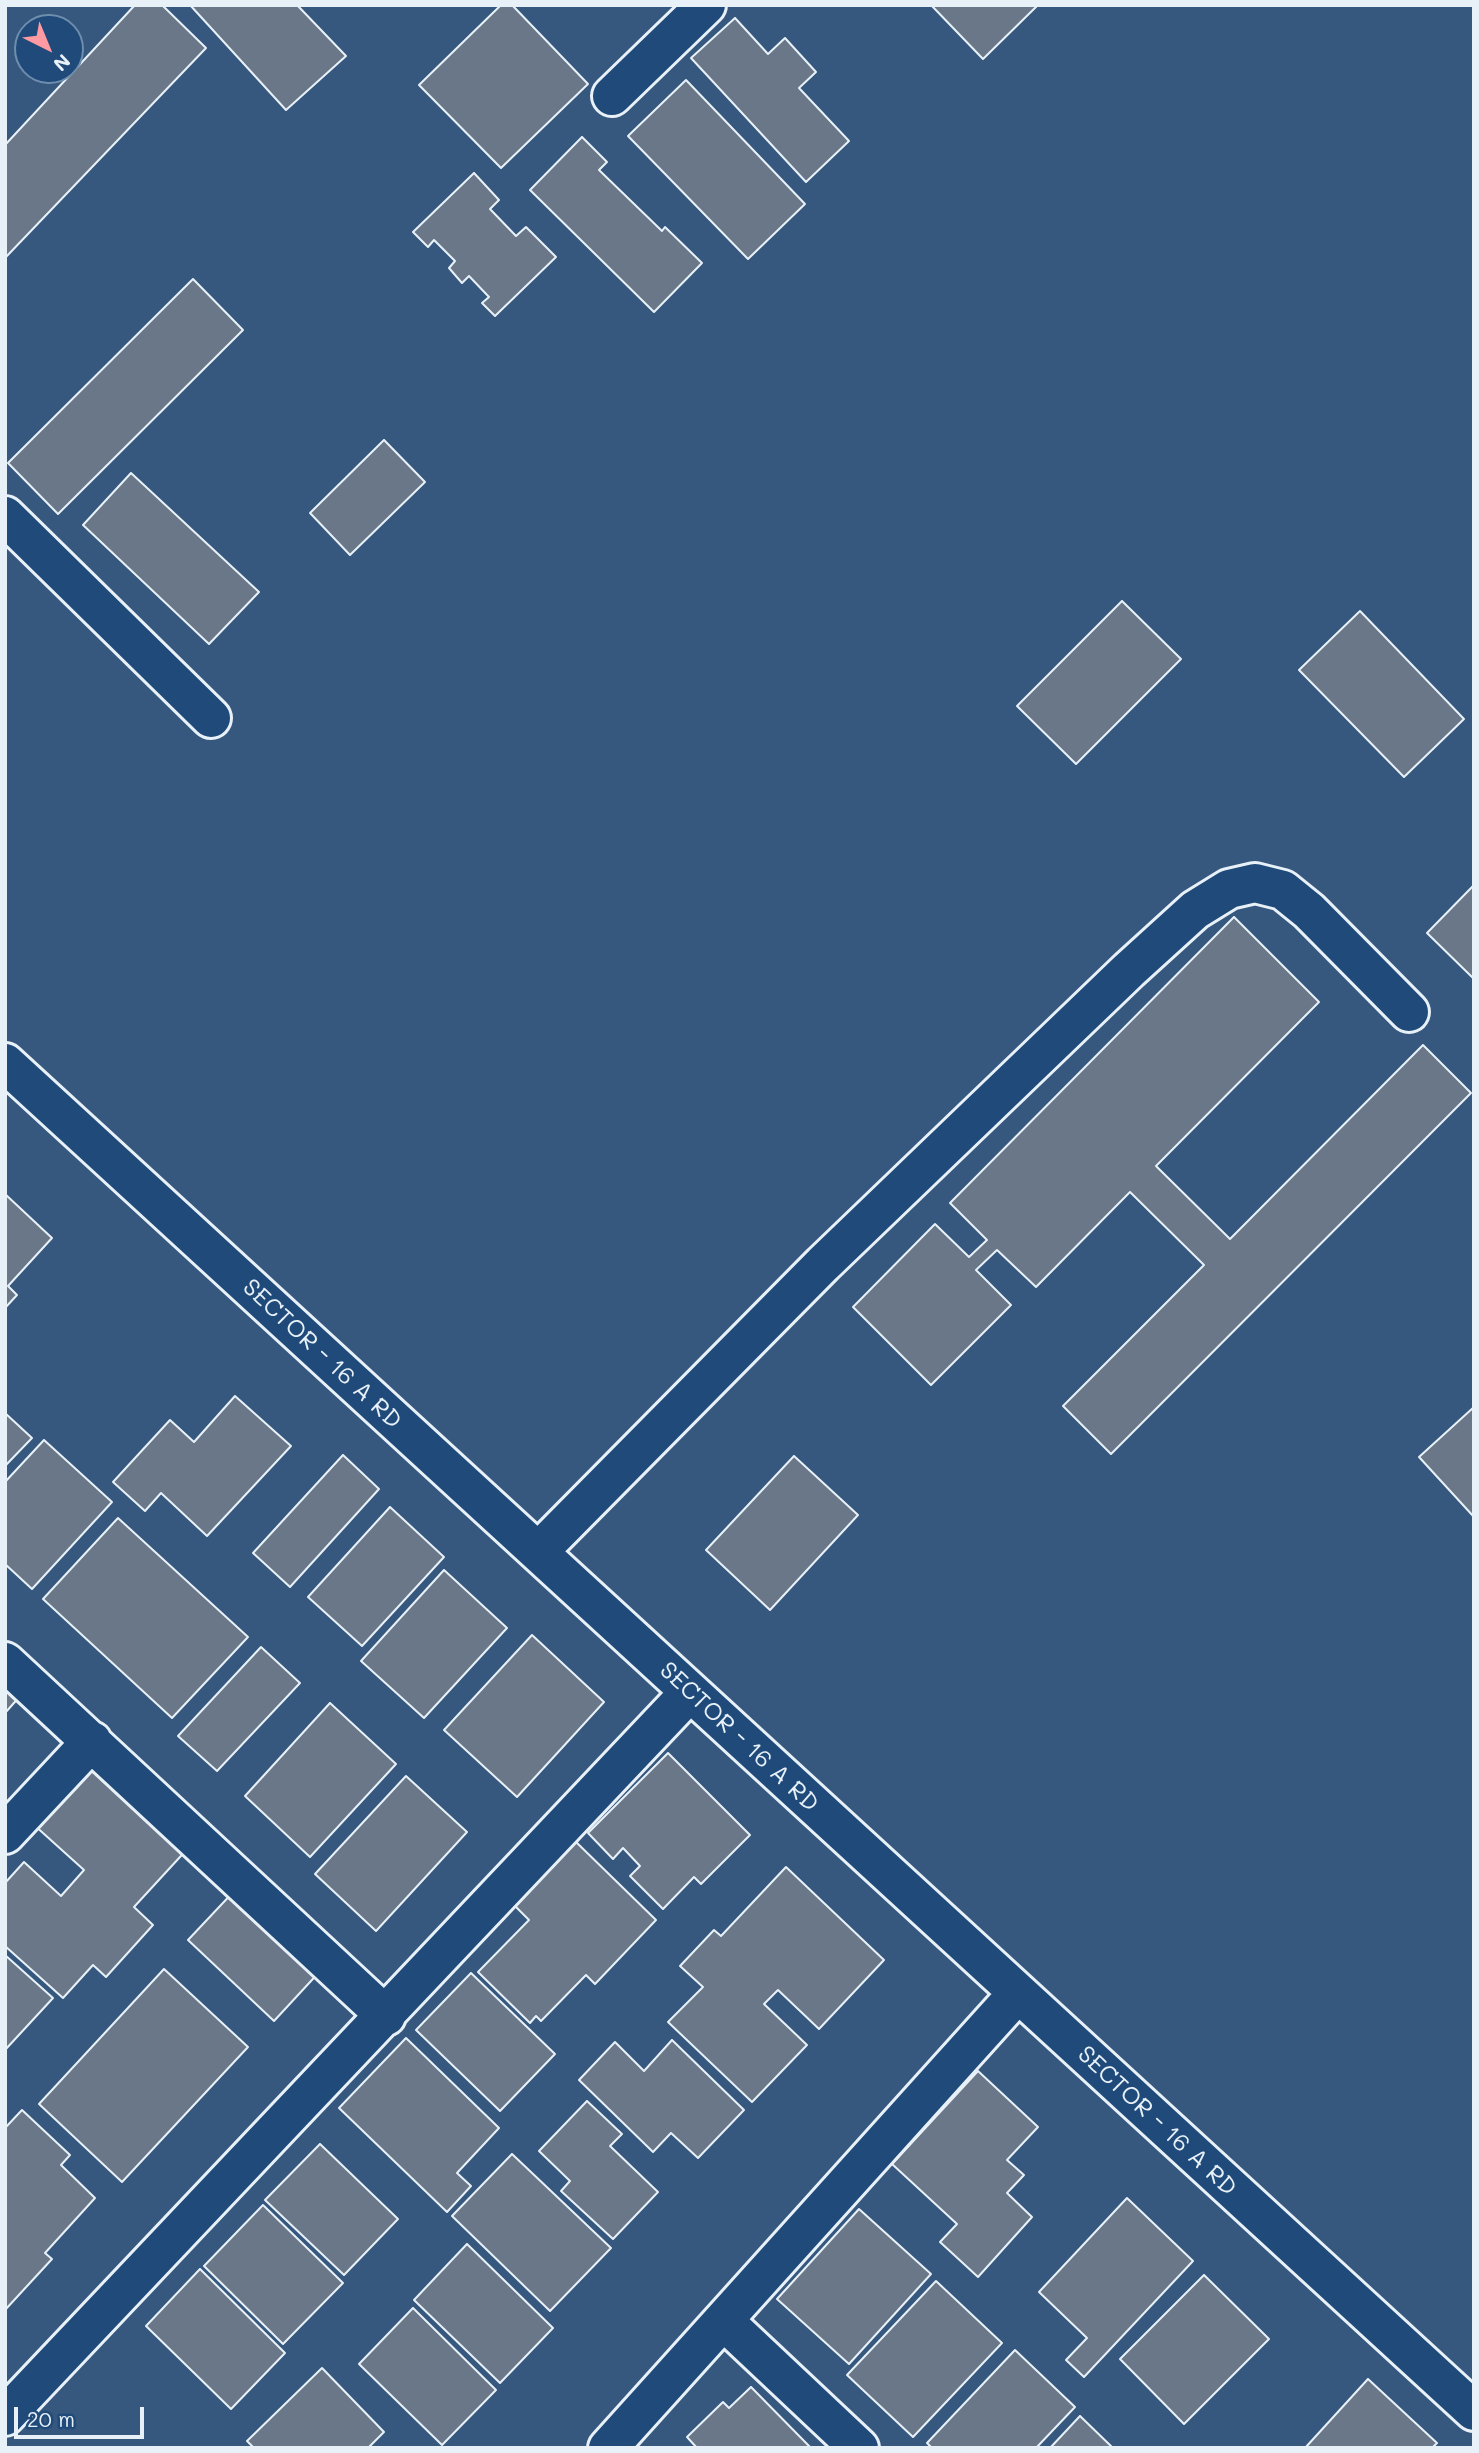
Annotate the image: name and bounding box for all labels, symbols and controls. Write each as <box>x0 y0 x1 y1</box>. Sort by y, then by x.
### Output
north arrow <box>14 14 84 84</box>
text: N <box>49 49 76 77</box>
street label: SECTOR - 16 A RD <box>237 1273 407 1435</box>
street label: SECTOR - 16 A RD <box>654 1656 824 1818</box>
street label: SECTOR - 16 A RD <box>1072 2040 1242 2202</box>
scale bar <box>18 2394 147 2438</box>
text: 20 m <box>27 2405 75 2432</box>

